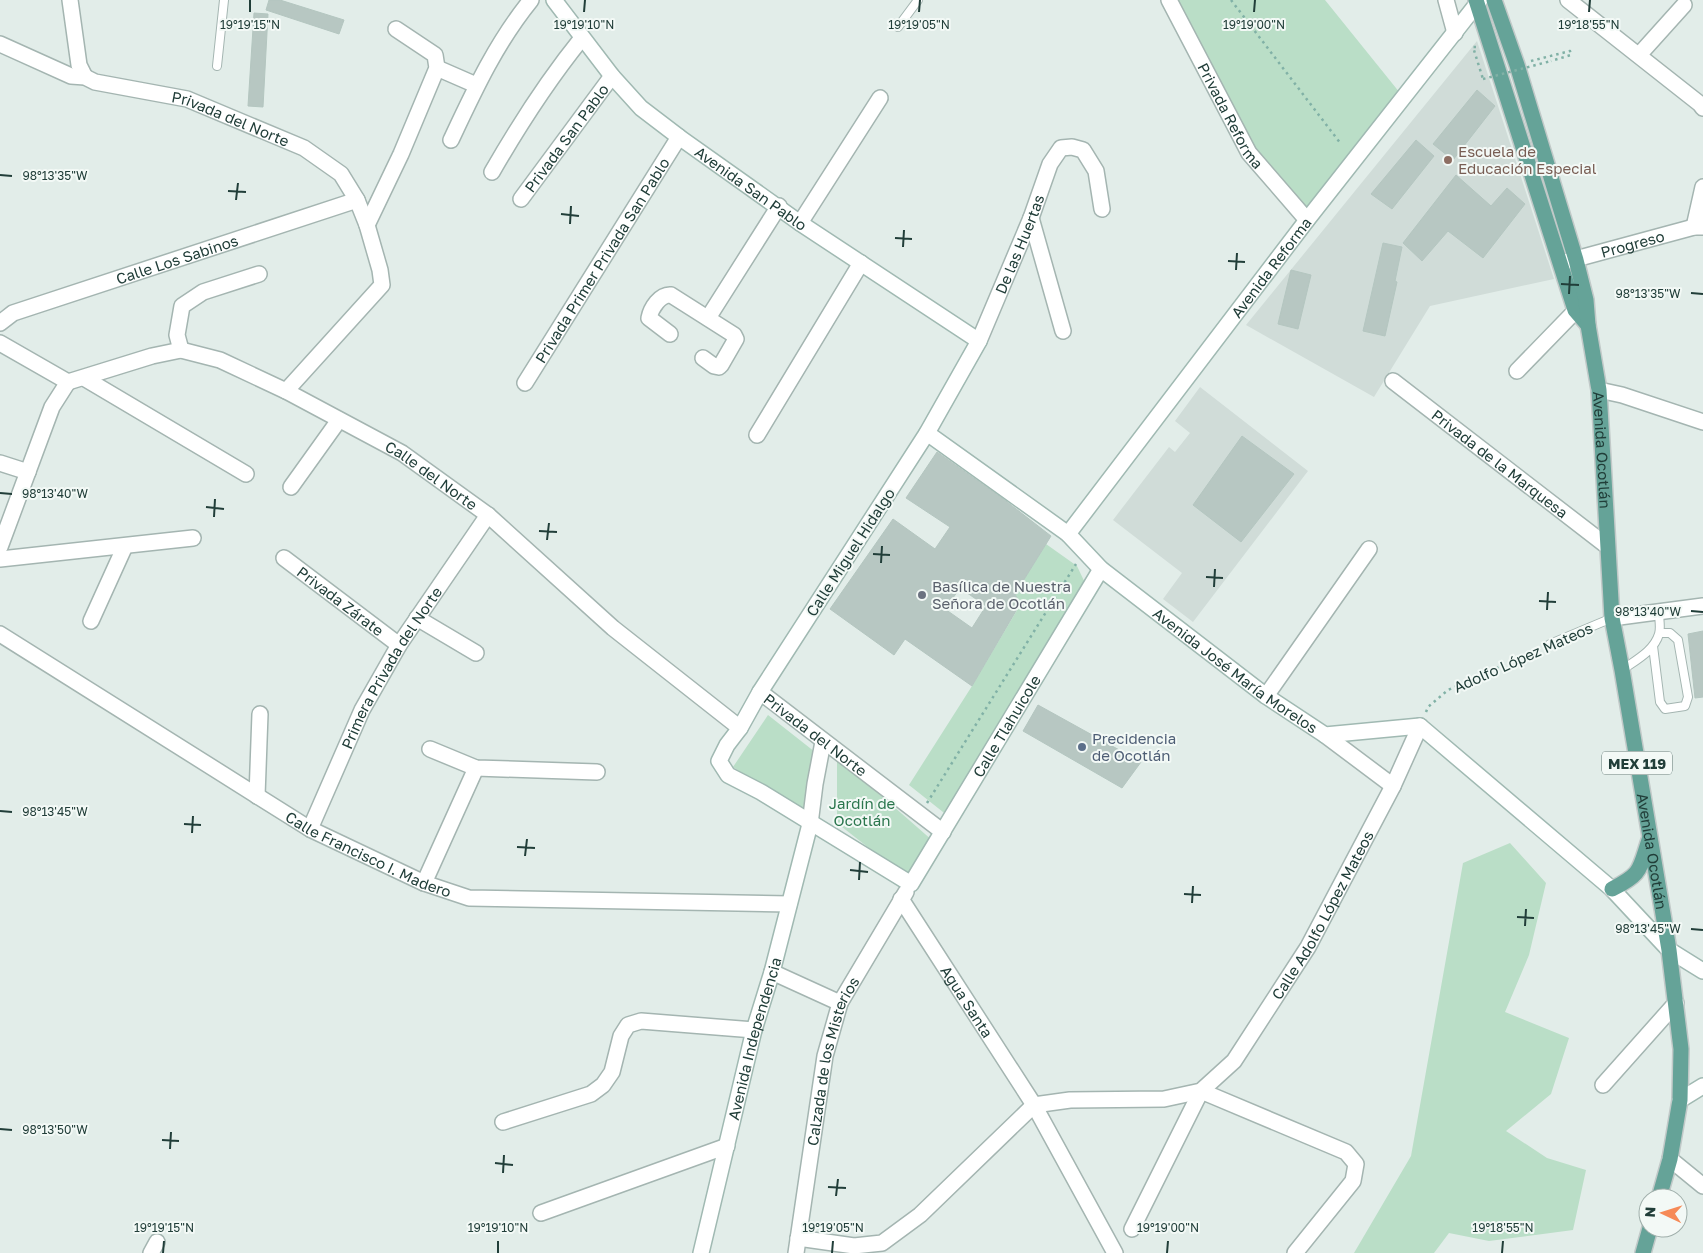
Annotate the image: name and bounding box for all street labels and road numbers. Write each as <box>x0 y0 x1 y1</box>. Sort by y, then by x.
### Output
street label: Privada Reforma <box>1194 60 1267 172</box>
street label: Privada San Pablo <box>520 80 612 195</box>
street label: Privada del Norte <box>170 87 292 150</box>
street label: Avenida San Pablo <box>692 142 810 234</box>
street label: Privada Primer Privada San Pablo <box>531 154 673 366</box>
street label: De las Huertas <box>991 192 1048 297</box>
street label: Avenida Reforma <box>1227 214 1315 321</box>
street label: Progreso <box>1599 226 1666 261</box>
street label: Calle Los Sabinos <box>114 231 240 288</box>
street label: Avenida Ocotlán <box>1590 391 1615 509</box>
street label: Privada de la Marquesa <box>1428 405 1572 522</box>
street label: Calle del Norte <box>382 437 481 514</box>
street label: Calle Miguel Hidalgo <box>802 485 898 619</box>
street label: Privada Zárate <box>294 562 388 640</box>
street label: Primera Privada del Norte <box>337 583 446 752</box>
street label: Avenida José María Morelos <box>1150 604 1321 737</box>
street label: Adolfo López Mateos <box>1451 618 1595 696</box>
street label: Calle Tlahuicole <box>969 671 1044 780</box>
street label: Privada del Norte <box>760 689 871 780</box>
road number: MEX 119 <box>1602 751 1672 774</box>
street label: Avenida Ocotlán <box>1634 792 1671 911</box>
street label: Calle Francisco I. Madero <box>283 807 454 900</box>
street label: Calle Adolfo López Mateos <box>1267 827 1377 1003</box>
street label: Avenida Independencia <box>724 955 784 1122</box>
street label: Agua Santa <box>937 962 997 1041</box>
street label: Calzada de los Misterios <box>803 973 863 1147</box>

